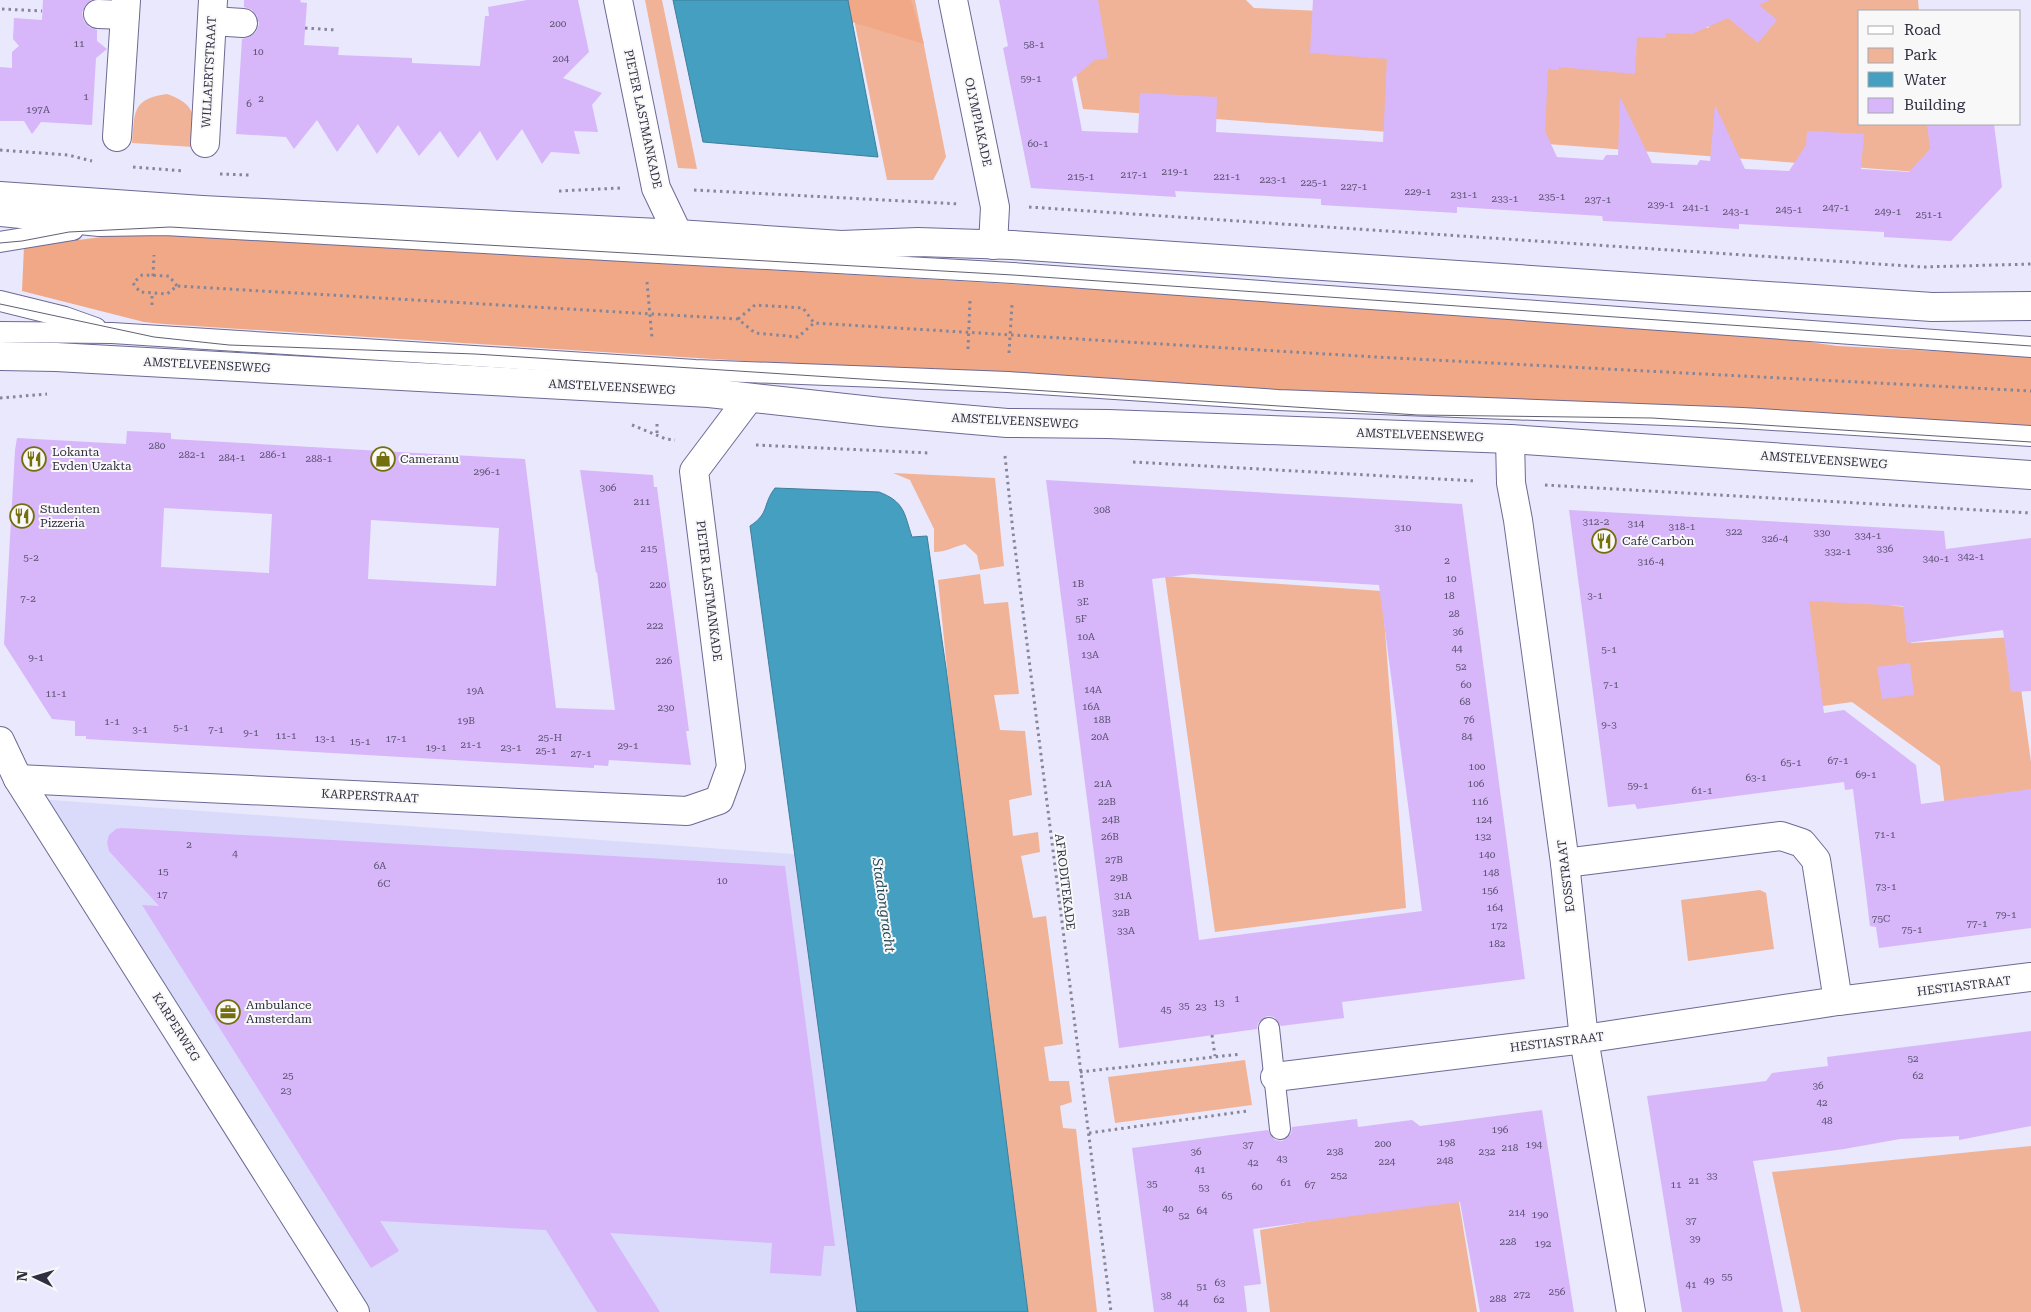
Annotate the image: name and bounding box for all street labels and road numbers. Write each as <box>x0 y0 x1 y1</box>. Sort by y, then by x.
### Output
street label: WILLAERTSTRAAT <box>199 16 219 128</box>
street label: PIETER LASTMANKADE <box>621 48 665 190</box>
street label: OLYMPIAKADE <box>962 76 994 168</box>
street label: AMSTELVEENSEWEG <box>143 355 272 375</box>
street label: AMSTELVEENSEWEG <box>548 377 677 397</box>
street label: AMSTELVEENSEWEG <box>951 411 1080 431</box>
street label: AMSTELVEENSEWEG <box>1356 426 1485 444</box>
street label: AMSTELVEENSEWEG <box>1760 449 1889 471</box>
street label: PIETER LASTMANKADE <box>693 520 725 662</box>
street label: KARPERSTRAAT <box>321 786 419 806</box>
street label: AFRODITEKADE <box>1052 833 1078 931</box>
street label: EOSSTRAAT <box>1555 839 1577 913</box>
street label: HESTIASTRAAT <box>1916 973 2012 999</box>
street label: KARPERWEG <box>149 990 203 1064</box>
street label: HESTIASTRAAT <box>1509 1029 1605 1055</box>

